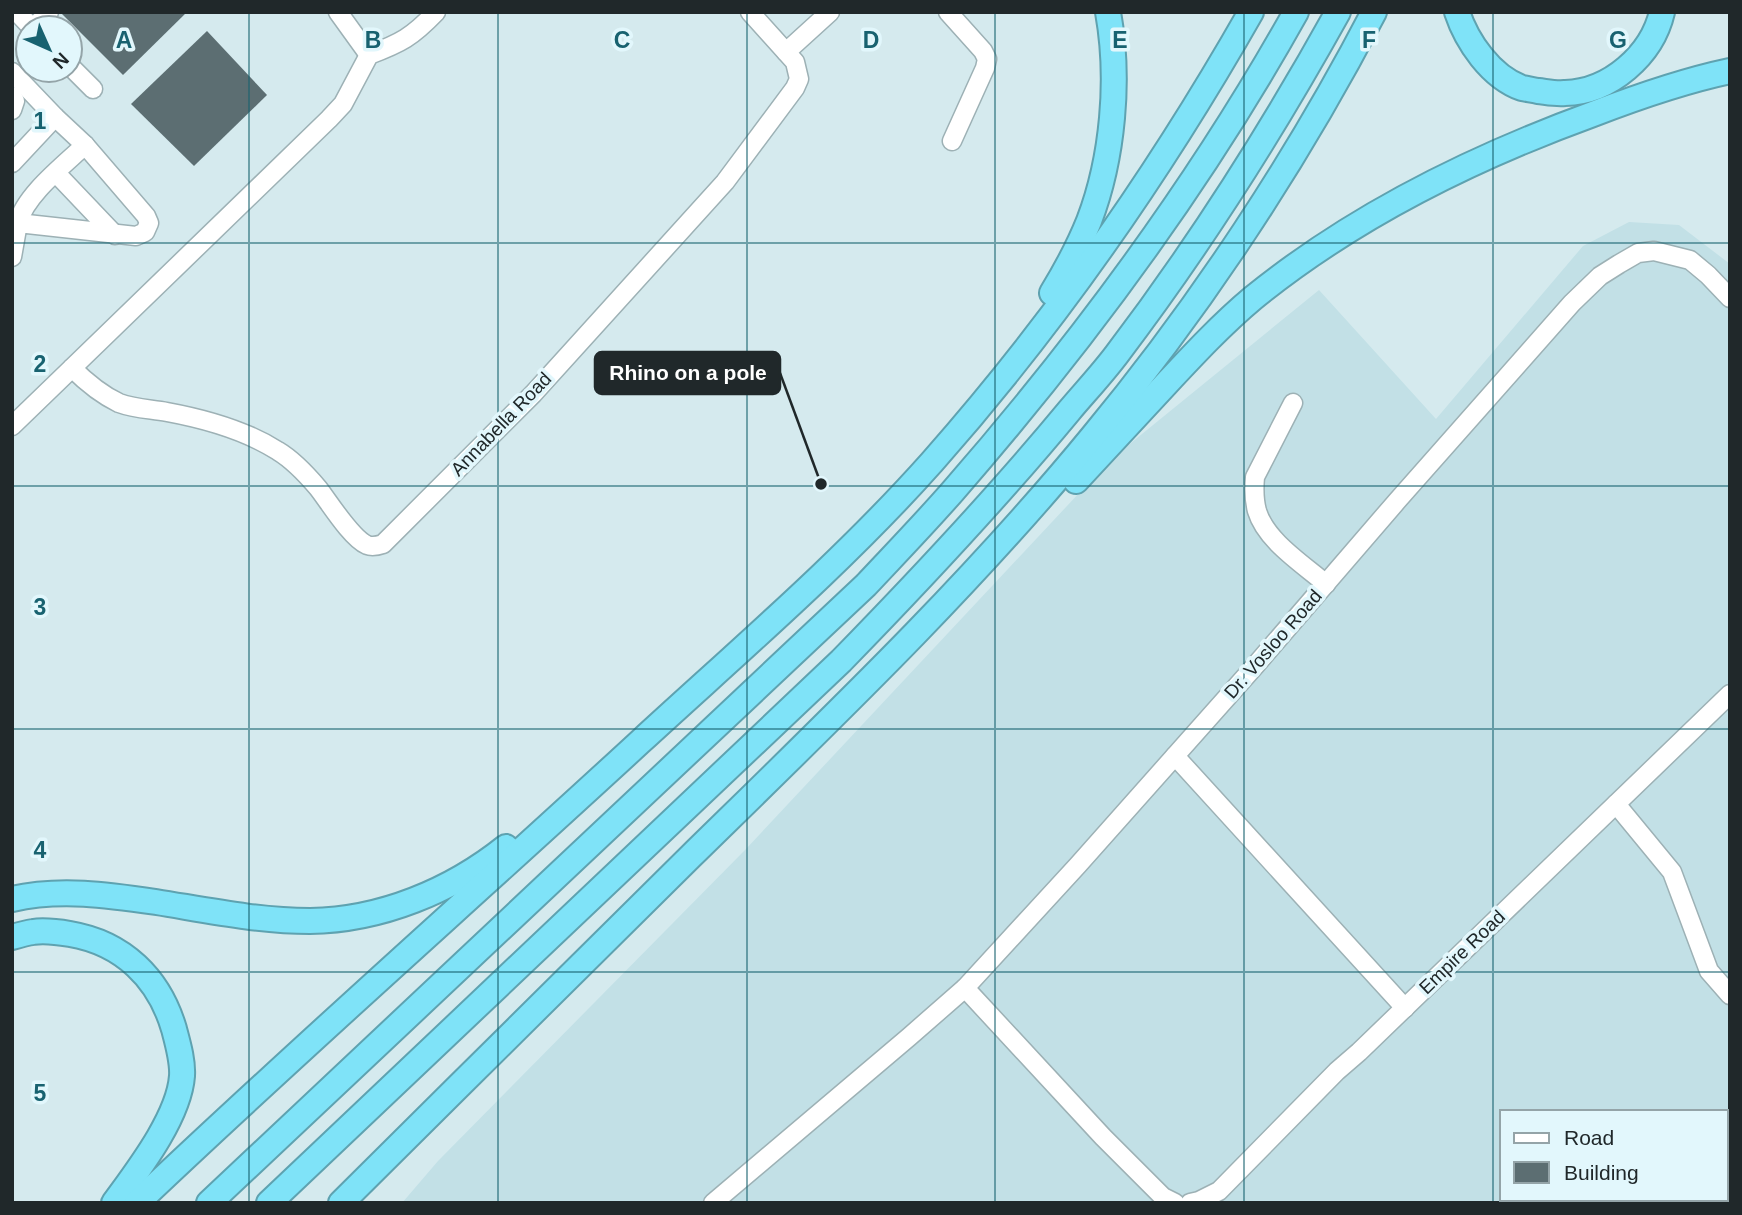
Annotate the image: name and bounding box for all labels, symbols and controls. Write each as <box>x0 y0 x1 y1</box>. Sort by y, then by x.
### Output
north arrow <box>14 14 84 84</box>
text: A <box>116 27 132 53</box>
text: B <box>365 27 381 53</box>
text: C <box>614 27 630 53</box>
text: D <box>863 27 879 53</box>
text: E <box>1112 27 1128 53</box>
text: F <box>1362 27 1376 53</box>
text: G <box>1609 27 1627 53</box>
text: N <box>48 48 73 73</box>
text: 1 <box>34 108 47 134</box>
text: 2 <box>34 351 46 377</box>
callout: Rhino on a pole <box>595 352 780 394</box>
text: Rhino on a pole <box>609 361 767 384</box>
street label: Annabella Road <box>446 368 556 480</box>
street label: Dr. Vosloo Road <box>1220 585 1326 703</box>
text: 3 <box>34 594 46 620</box>
text: 4 <box>34 837 47 863</box>
street label: Empire Road <box>1415 906 1509 998</box>
text: 5 <box>34 1080 47 1106</box>
legend <box>1500 1110 1728 1201</box>
text: Road <box>1564 1126 1614 1149</box>
text: Building <box>1564 1161 1639 1184</box>

